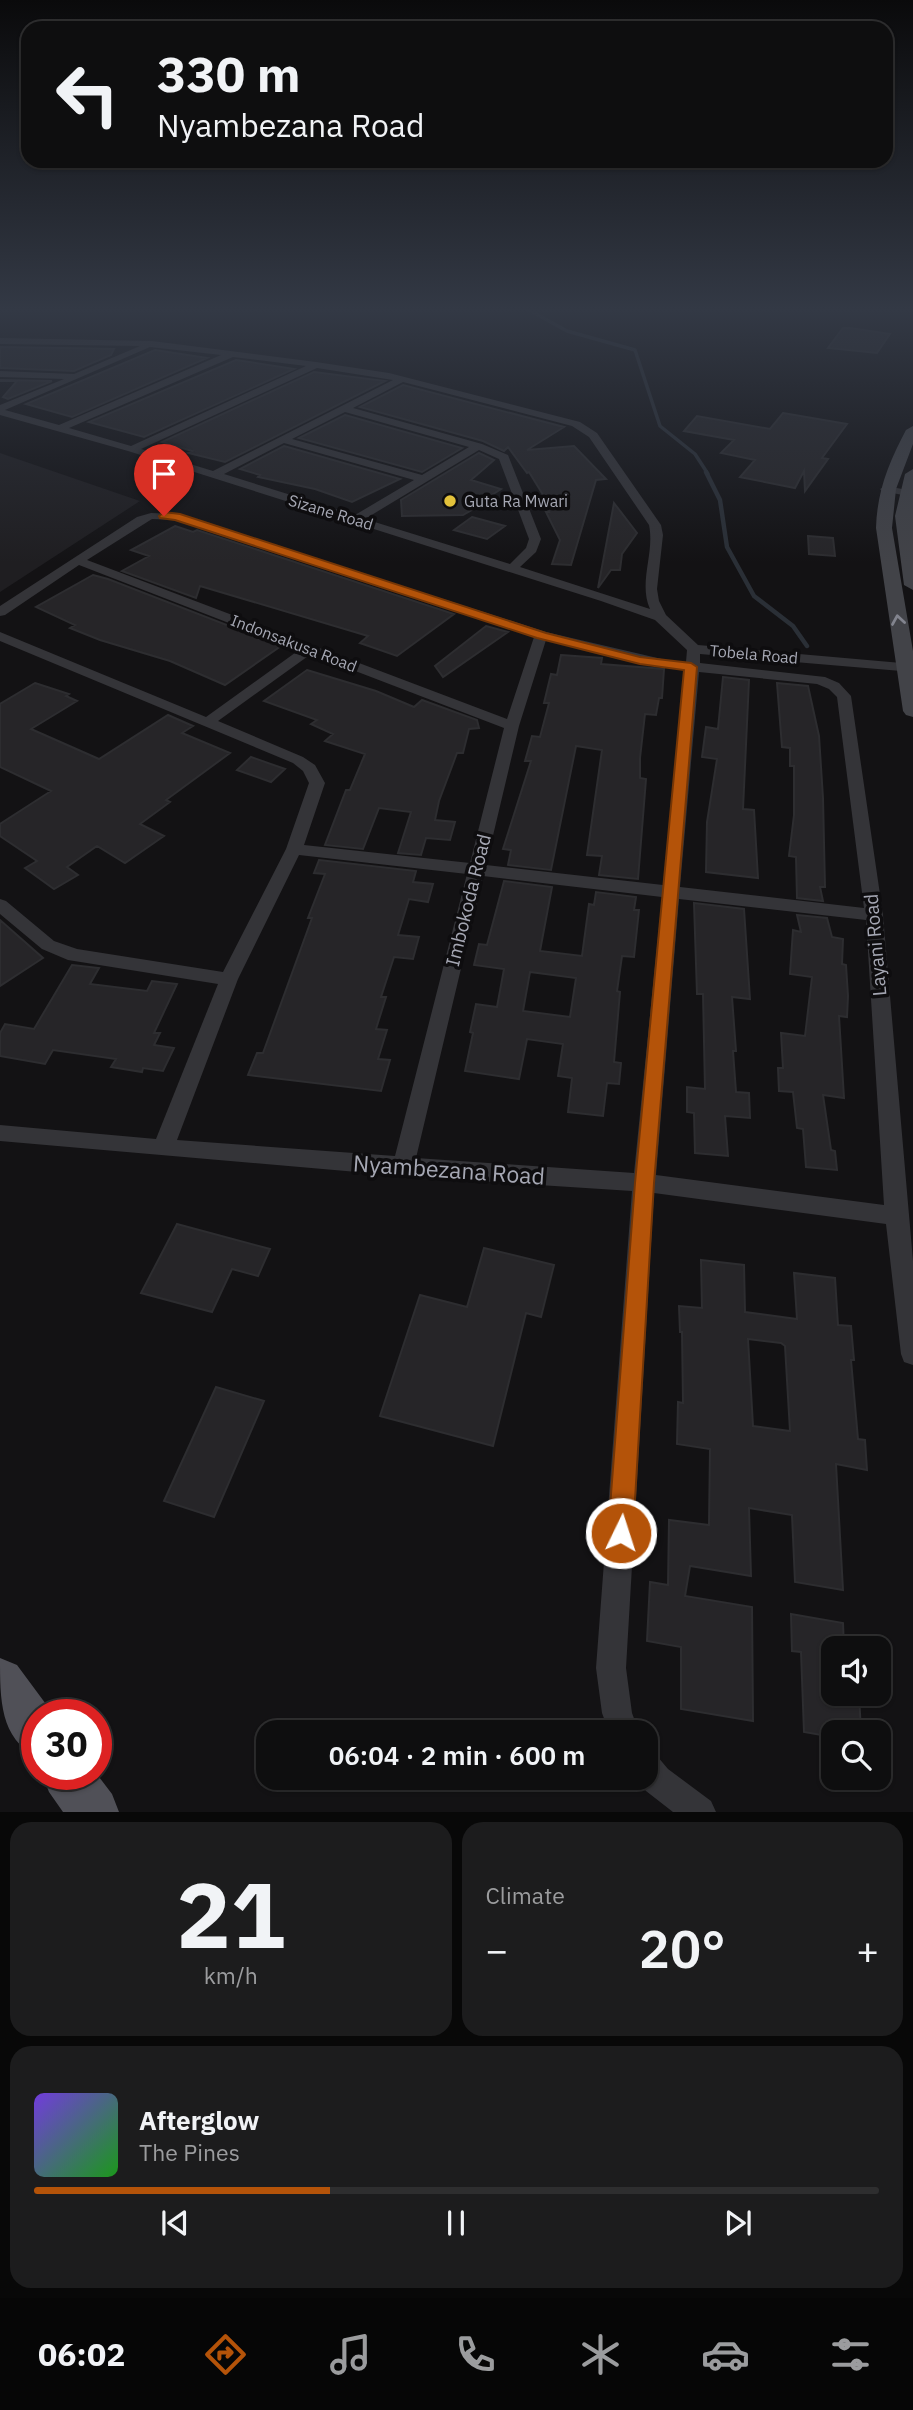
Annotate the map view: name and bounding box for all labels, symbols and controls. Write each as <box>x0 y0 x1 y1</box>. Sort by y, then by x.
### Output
text: 330 m <box>157 42 301 105</box>
icon: left <box>42 49 133 140</box>
text: Nyambezana Road <box>157 104 424 146</box>
pin <box>134 444 194 516</box>
icon: arrive <box>145 455 183 493</box>
street label: Sizane Road <box>286 490 376 534</box>
place label: Guta Ra Mwari <box>464 491 568 511</box>
marker: Guta Ra Mwari <box>442 493 458 509</box>
street label: Indonsakusa Road <box>228 610 360 676</box>
one-way arrow <box>891 614 906 626</box>
street label: Tobela Road <box>709 640 799 668</box>
street label: Imbokoda Road <box>440 831 496 969</box>
street label: Layani Road <box>859 893 891 997</box>
street label: Nyambezana Road <box>352 1147 546 1191</box>
position arrow <box>584 1496 658 1570</box>
map controls <box>821 1636 891 1790</box>
button: sound <box>821 1636 891 1706</box>
speed limit sign: 30 <box>21 1699 112 1790</box>
button: search <box>821 1720 891 1790</box>
text: 06:04 · 2 min · 600 m <box>329 1738 585 1772</box>
text: 21 <box>176 1855 285 1973</box>
text: Climate <box>486 1880 565 1910</box>
text: 20° <box>639 1915 726 1982</box>
text: − <box>486 1925 508 1974</box>
text: + <box>856 1925 879 1974</box>
text: km/h <box>204 1960 258 1990</box>
text: Afterglow <box>139 2103 259 2137</box>
text: The Pines <box>139 2137 240 2167</box>
icon: previous <box>156 2204 194 2242</box>
icon: pause <box>437 2204 475 2242</box>
icon: next <box>719 2204 757 2242</box>
icon: directions <box>201 2330 250 2379</box>
icon: music <box>326 2330 375 2379</box>
icon: phone <box>451 2330 500 2379</box>
icon: climate <box>576 2330 625 2379</box>
icon: car <box>701 2330 750 2379</box>
icon: filters <box>826 2330 875 2379</box>
text: 06:02 <box>38 2333 125 2375</box>

